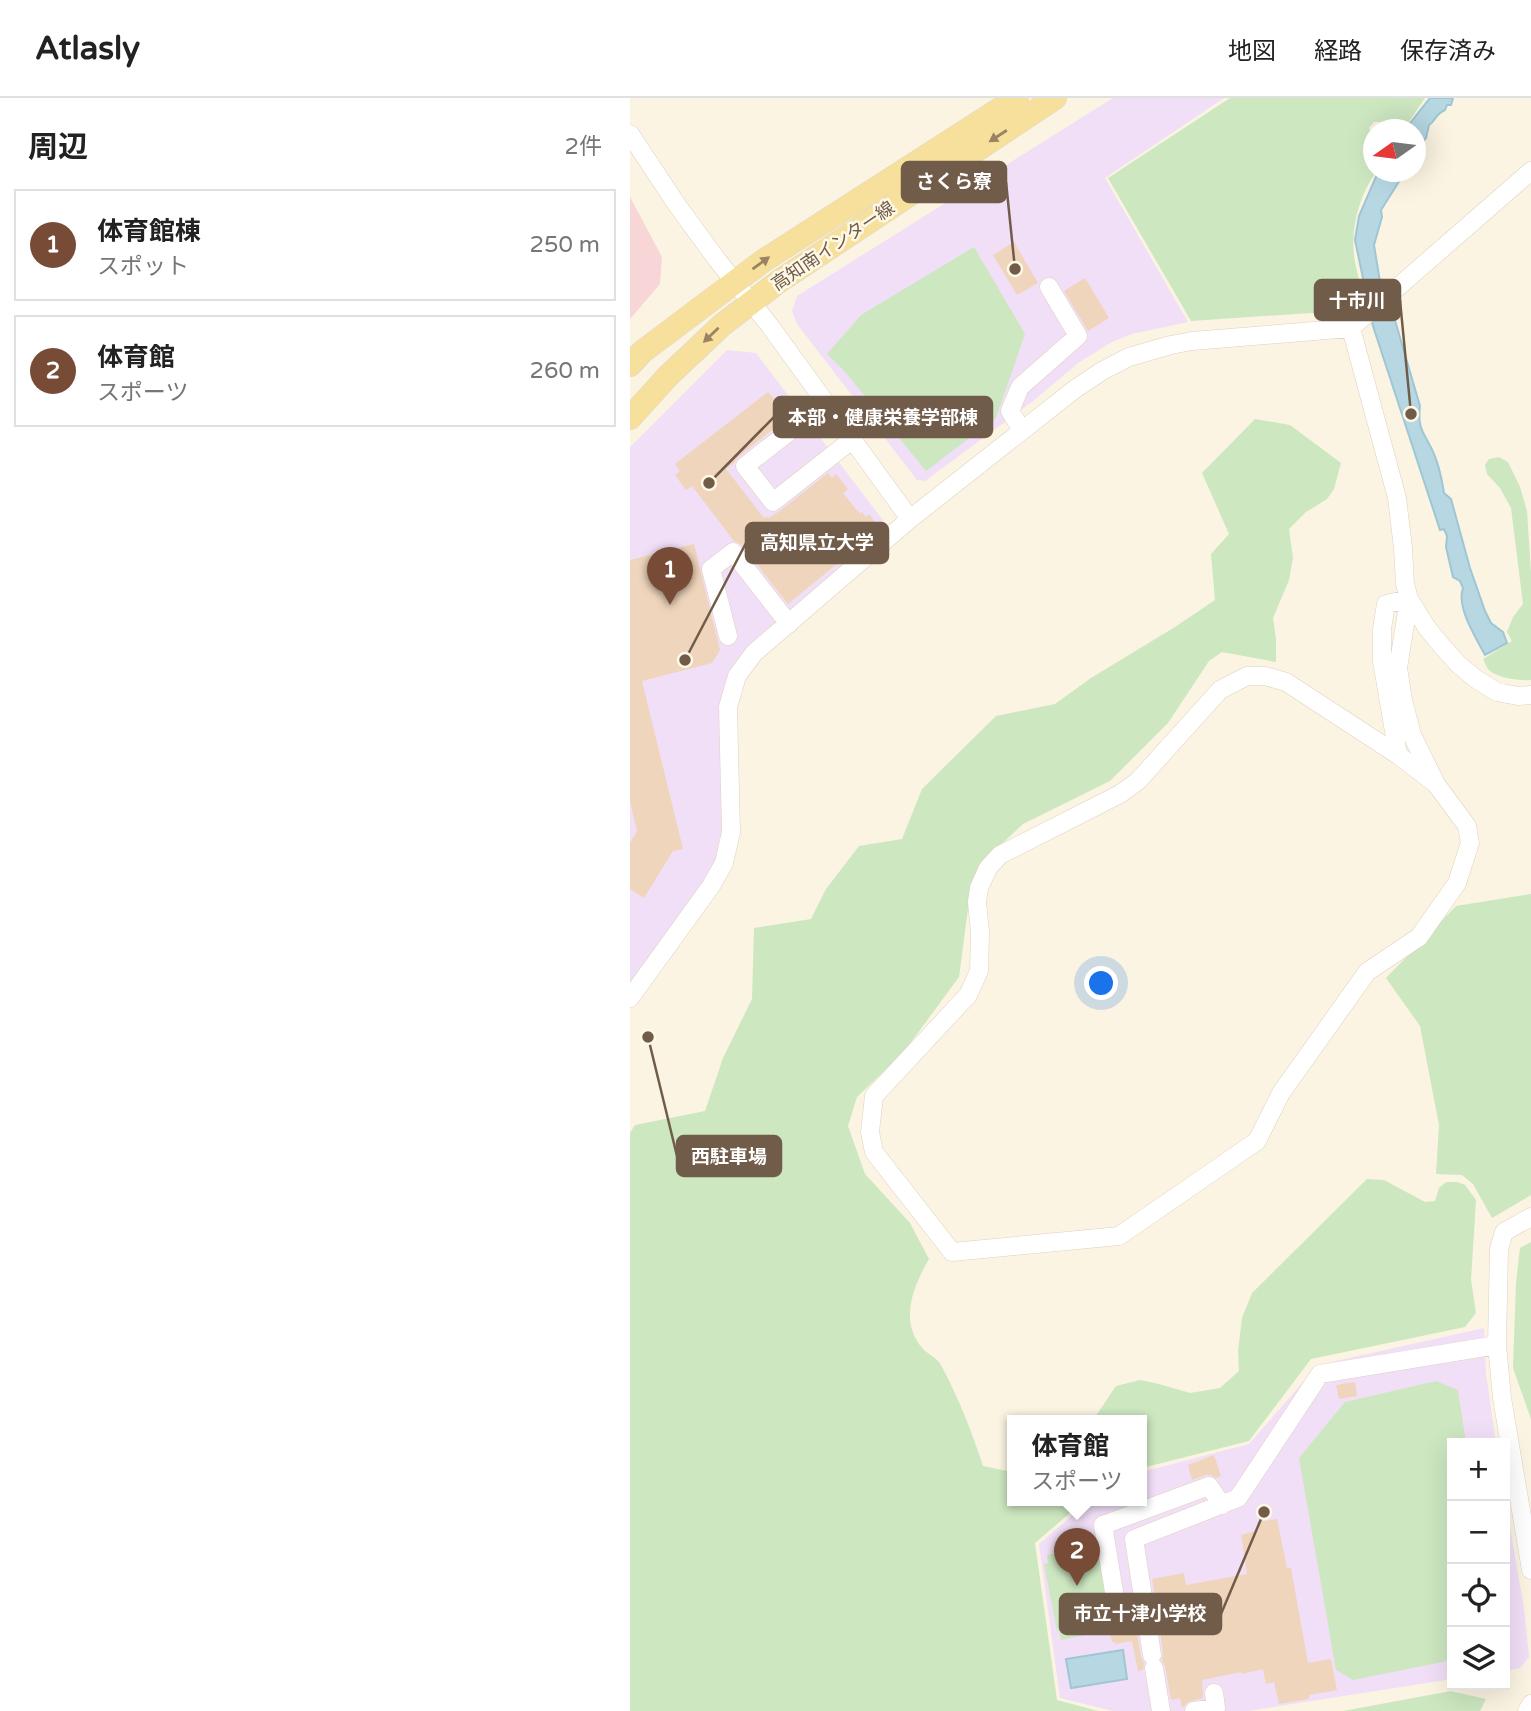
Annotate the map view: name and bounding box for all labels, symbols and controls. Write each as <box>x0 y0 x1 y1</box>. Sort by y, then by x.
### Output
text: Atlasly <box>35 29 140 68</box>
text: 地図 <box>1228 37 1276 66</box>
text: 経路 <box>1314 37 1362 66</box>
text: 保存済み <box>1400 37 1496 66</box>
north arrow <box>1363 119 1426 182</box>
text: 周辺 <box>28 129 88 166</box>
one-way arrow <box>988 129 1008 142</box>
text: 2件 <box>565 133 602 161</box>
callout: さくら寮 <box>902 162 1006 202</box>
text: さくら寮 <box>916 171 992 193</box>
street label: 高知南インター線 <box>767 197 899 295</box>
text: 体育館棟 <box>97 216 201 247</box>
text: 1 <box>46 231 60 259</box>
text: 250 m <box>530 231 600 259</box>
text: スポット <box>97 253 189 281</box>
one-way arrow <box>752 256 770 270</box>
callout: 十市川 <box>1315 280 1400 320</box>
text: 十市川 <box>1328 290 1386 312</box>
one-way arrow <box>703 327 720 343</box>
text: 体育館 <box>97 342 175 373</box>
text: 2 <box>46 357 60 385</box>
text: 260 m <box>530 357 600 385</box>
text: スポーツ <box>97 379 189 407</box>
callout: 本部・健康栄養学部棟 <box>774 397 992 437</box>
text: 本部・健康栄養学部棟 <box>788 407 978 429</box>
callout: 高知県立大学 <box>746 523 888 563</box>
text: 高知県立大学 <box>760 532 874 554</box>
pin: 1 <box>647 547 693 605</box>
your location <box>1084 966 1118 1000</box>
callout: 西駐車場 <box>677 1136 781 1176</box>
text: 西駐車場 <box>691 1146 767 1168</box>
popup <box>1007 1415 1147 1506</box>
text: 体育館 <box>1031 1431 1109 1462</box>
map controls <box>1447 1438 1510 1690</box>
button: + <box>1447 1438 1510 1501</box>
text: スポーツ <box>1031 1468 1123 1496</box>
button: − <box>1447 1501 1510 1564</box>
pin: 2 <box>1054 1528 1100 1586</box>
button: locate <box>1447 1564 1510 1627</box>
callout: 市立十津小学校 <box>1060 1594 1221 1634</box>
text: 市立十津小学校 <box>1073 1603 1207 1625</box>
button: layers <box>1447 1627 1510 1690</box>

